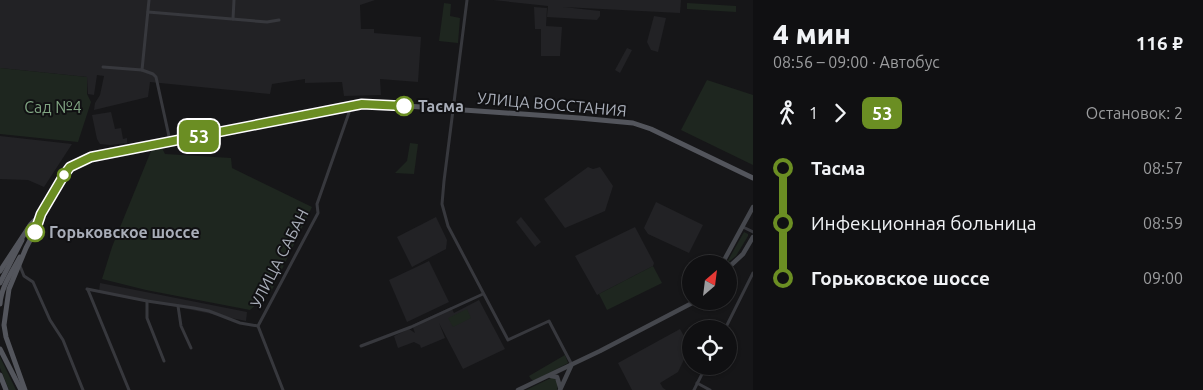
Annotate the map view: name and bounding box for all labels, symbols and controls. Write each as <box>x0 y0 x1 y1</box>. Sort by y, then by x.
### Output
text: 4 мин <box>773 18 851 49</box>
text: 116 ₽ <box>1136 32 1183 54</box>
text: 08:56 – 09:00 · Автобус <box>773 53 940 71</box>
street label: УЛИЦА ВОССТАНИЯ <box>477 89 627 119</box>
marker: Тасма <box>394 96 414 116</box>
place label: Тасма <box>418 97 464 115</box>
park label: Сад №4 <box>24 98 82 116</box>
icon: walk <box>773 99 801 127</box>
icon: forward <box>826 99 854 127</box>
text: 53 <box>872 103 892 123</box>
text: 1 <box>809 104 818 122</box>
text: Остановок: 2 <box>1086 104 1183 122</box>
line badge: 53 <box>176 120 222 152</box>
text: 53 <box>189 126 209 146</box>
text: Тасма <box>811 157 865 179</box>
text: 08:57 <box>1143 159 1183 177</box>
unlabelled marker <box>57 168 71 182</box>
street label: УЛИЦА САБАН <box>246 206 312 310</box>
text: Инфекционная больница <box>811 212 1037 234</box>
text: 08:59 <box>1143 214 1183 232</box>
marker: Горьковское шоссе <box>25 222 45 242</box>
place label: Горьковское шоссе <box>49 223 200 241</box>
north arrow <box>682 255 738 310</box>
map controls <box>682 255 737 375</box>
text: Горьковское шоссе <box>811 267 990 289</box>
text: 09:00 <box>1143 269 1183 287</box>
button: locate <box>682 320 737 375</box>

